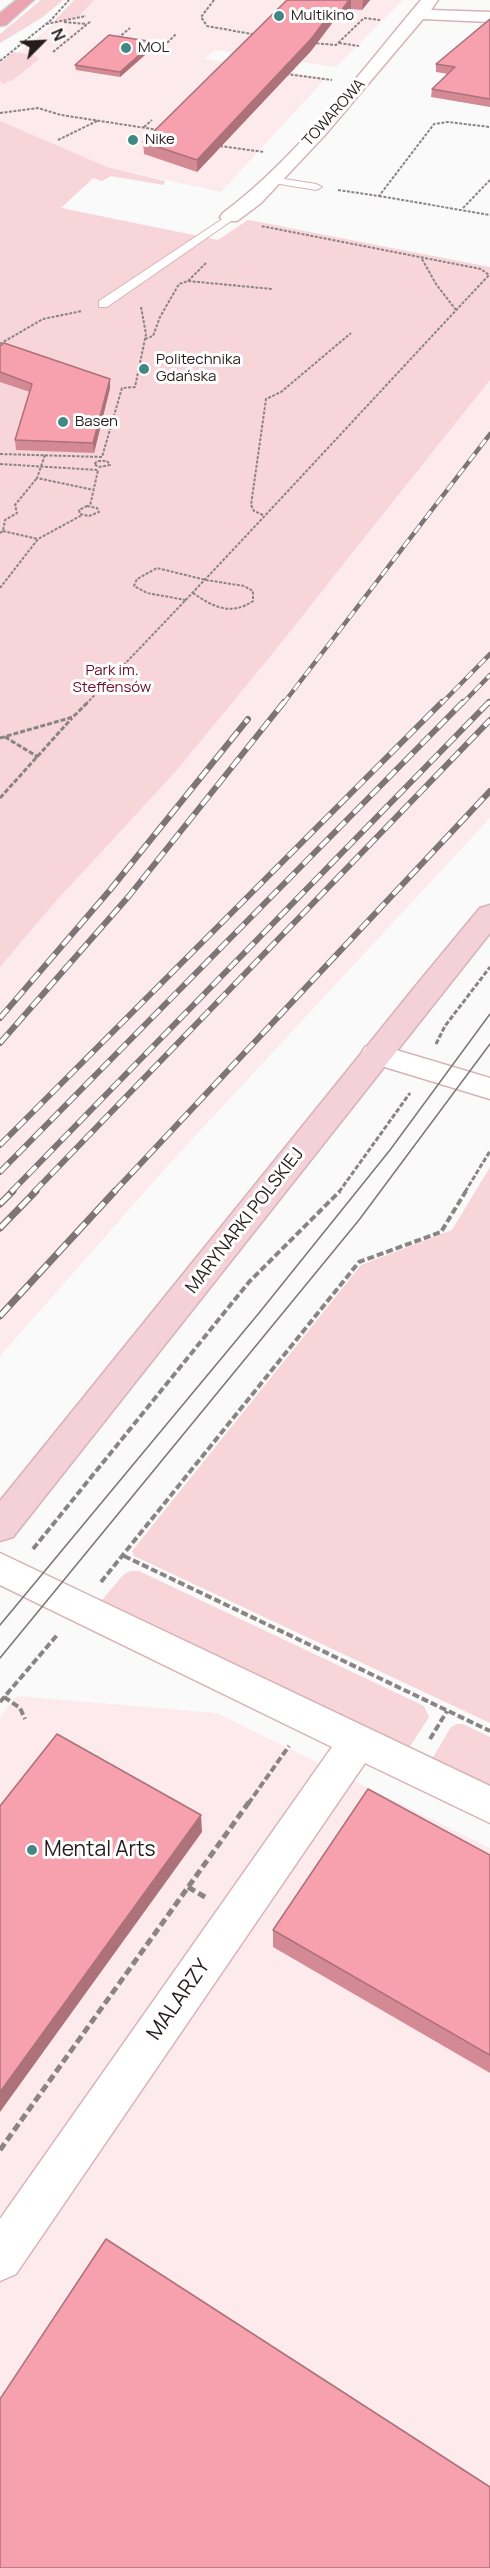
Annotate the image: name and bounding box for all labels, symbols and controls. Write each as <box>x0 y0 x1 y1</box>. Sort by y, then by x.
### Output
place label: Multikino <box>291 7 354 25</box>
marker: Multikino <box>272 9 286 23</box>
north arrow <box>12 12 72 72</box>
text: N <box>46 25 71 44</box>
place label: MOL <box>138 39 169 57</box>
marker: MOL <box>119 41 133 55</box>
street label: TOWAROWA <box>299 76 369 150</box>
place label: Nike <box>145 131 175 149</box>
marker: Nike <box>126 133 140 147</box>
place label: Politechnika Gdańska <box>156 351 241 386</box>
marker: Politechnika Gdańska <box>137 362 151 376</box>
place label: Basen <box>75 413 118 431</box>
marker: Basen <box>56 415 70 429</box>
park label: Park im. Steffensów <box>73 662 151 697</box>
street label: MARYNARKI POLSKIEJ <box>181 1144 309 1298</box>
place label: Mental Arts <box>44 1837 156 1863</box>
marker: Mental Arts <box>25 1843 39 1857</box>
street label: MALARZY <box>142 1955 216 2045</box>

